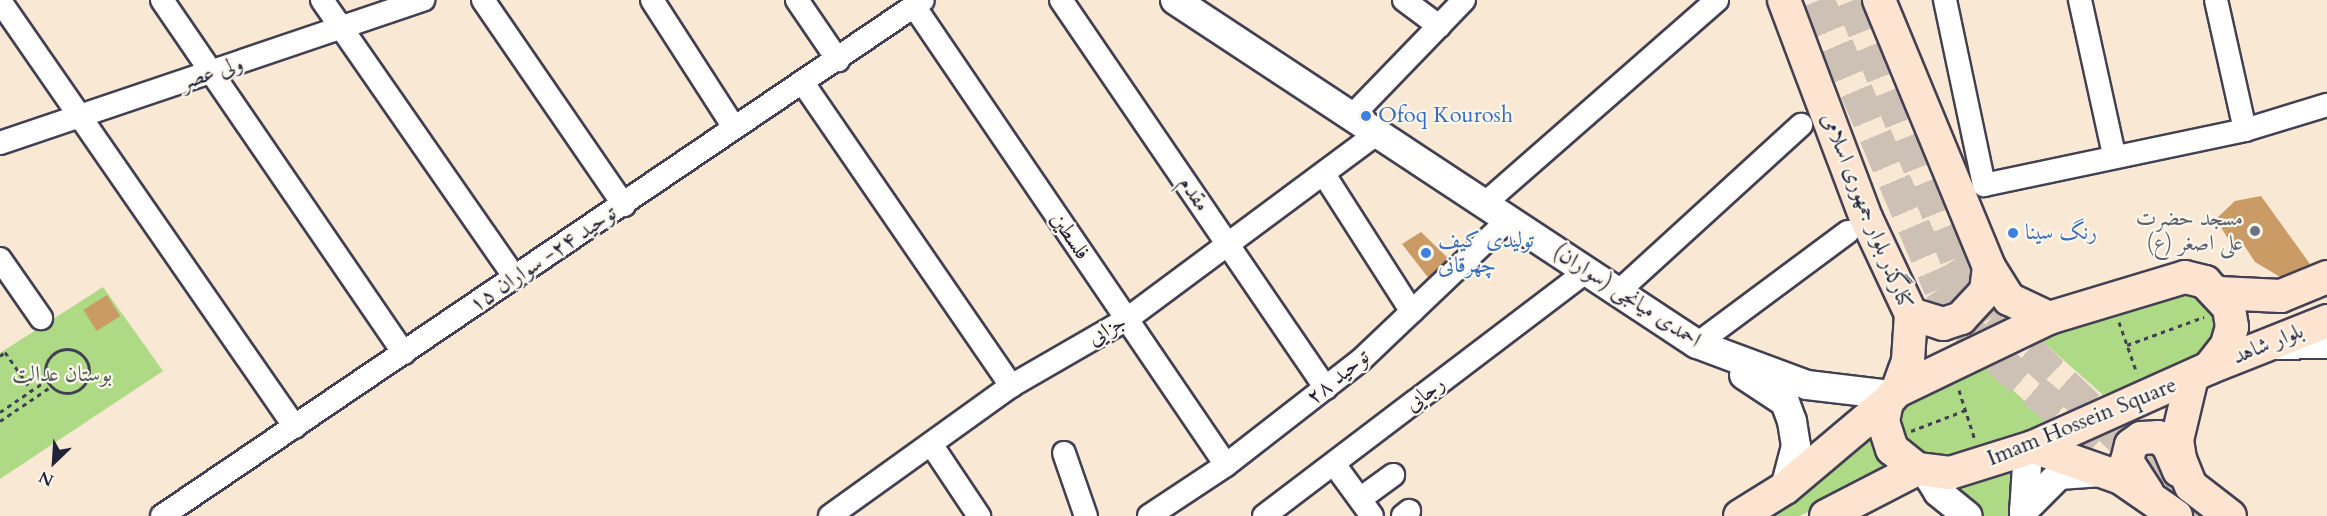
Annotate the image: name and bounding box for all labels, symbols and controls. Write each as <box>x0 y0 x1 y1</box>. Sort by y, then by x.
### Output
street label: ولی عصر <box>177 50 247 96</box>
place label: Ofoq Kourosh <box>1378 103 1513 129</box>
marker: Ofoq Kourosh <box>1359 109 1373 123</box>
street label: کنارگذر بلوار جمهوری اسلامی <box>1815 109 1919 313</box>
street label: مقدم <box>1173 171 1215 217</box>
street label: توحید ۲۴- سواران ۱۵ <box>464 200 622 318</box>
place label: مسجد حضرت علی اصغر (ع) <box>2136 205 2243 256</box>
street label: فلسطین <box>1044 207 1096 265</box>
place label: رنگ سینا <box>2025 220 2097 246</box>
marker: مسجد حضرت علی اصغر (ع) <box>2248 224 2262 238</box>
marker: رنگ سینا <box>2006 226 2020 240</box>
place label: تولیدی کیف چهرقانی <box>1438 227 1534 278</box>
street label: احمدی میانجی (سواران) <box>1548 238 1706 354</box>
marker: تولیدی کیف چهرقانی <box>1419 246 1433 260</box>
street label: جزایی <box>1083 308 1131 352</box>
street label: بلوار شاهد <box>2229 318 2307 370</box>
street label: توحید ۲۸ <box>1301 344 1375 410</box>
park label: بوستان عدالت <box>12 362 112 388</box>
street label: رجایی <box>1400 370 1450 418</box>
street label: Imam Hossein Square <box>1983 372 2181 472</box>
north arrow <box>24 432 84 492</box>
text: N <box>35 465 57 491</box>

